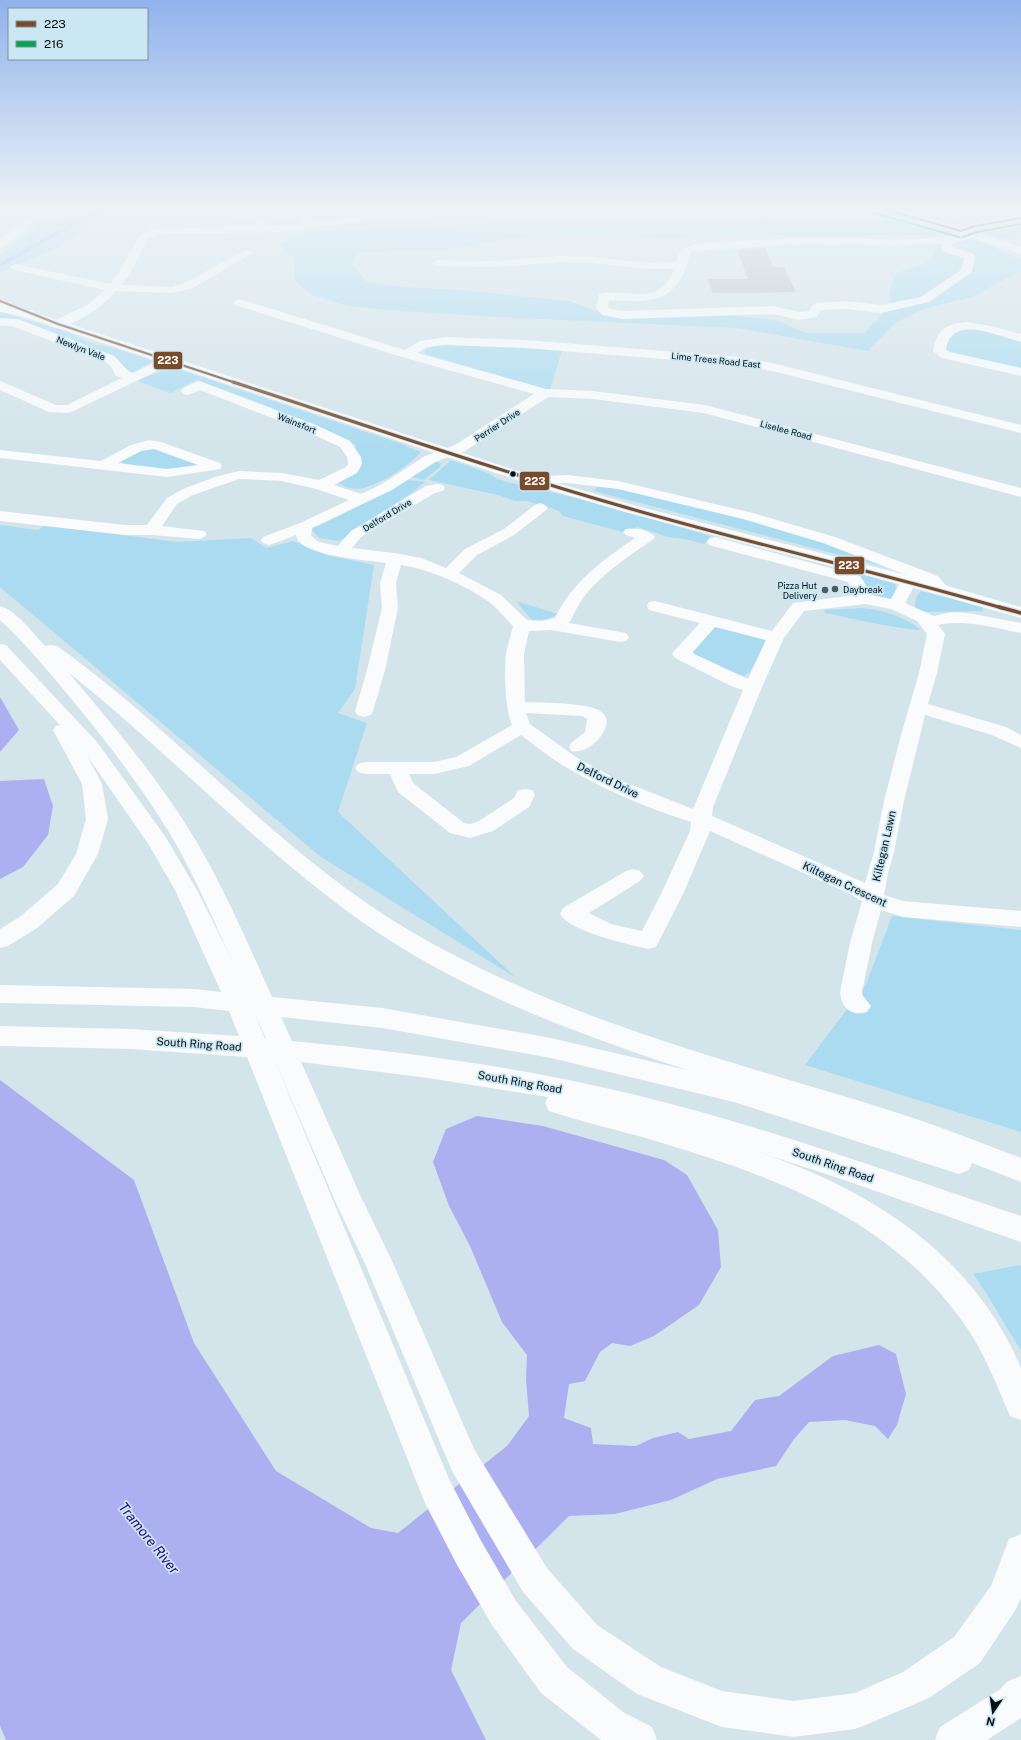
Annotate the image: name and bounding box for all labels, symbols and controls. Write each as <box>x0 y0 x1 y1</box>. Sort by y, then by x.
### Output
legend <box>8 8 148 60</box>
text: 223 <box>44 17 66 31</box>
text: 216 <box>44 37 64 51</box>
street label: Newlyn Vale <box>55 334 107 362</box>
street label: Lime Trees Road East <box>671 350 762 370</box>
line badge: 223 <box>153 351 183 370</box>
text: 223 <box>157 354 179 366</box>
street label: Perrier Drive <box>472 406 522 444</box>
street label: Wainsfort <box>276 410 318 436</box>
street label: Liselee Road <box>759 418 813 442</box>
unlabelled marker <box>508 469 518 479</box>
line badge: 223 <box>519 471 550 491</box>
text: 223 <box>524 475 546 487</box>
street label: Delford Drive <box>361 496 413 534</box>
line badge: 223 <box>834 556 865 575</box>
text: 223 <box>838 559 860 571</box>
place label: Pizza Hut Delivery <box>777 580 817 601</box>
marker: Daybreak <box>830 584 840 594</box>
place label: Daybreak <box>843 584 883 595</box>
marker: Pizza Hut Delivery <box>820 585 830 595</box>
street label: Delford Drive <box>575 760 641 800</box>
street label: Kiltegan Lawn <box>870 809 898 883</box>
street label: Kiltegan Crescent <box>801 859 889 909</box>
street label: South Ring Road <box>156 1035 242 1053</box>
street label: South Ring Road <box>477 1069 563 1095</box>
street label: South Ring Road <box>791 1145 875 1185</box>
water label: Tramore River <box>115 1499 183 1577</box>
north arrow <box>973 1692 1013 1732</box>
text: N <box>985 1715 996 1729</box>

